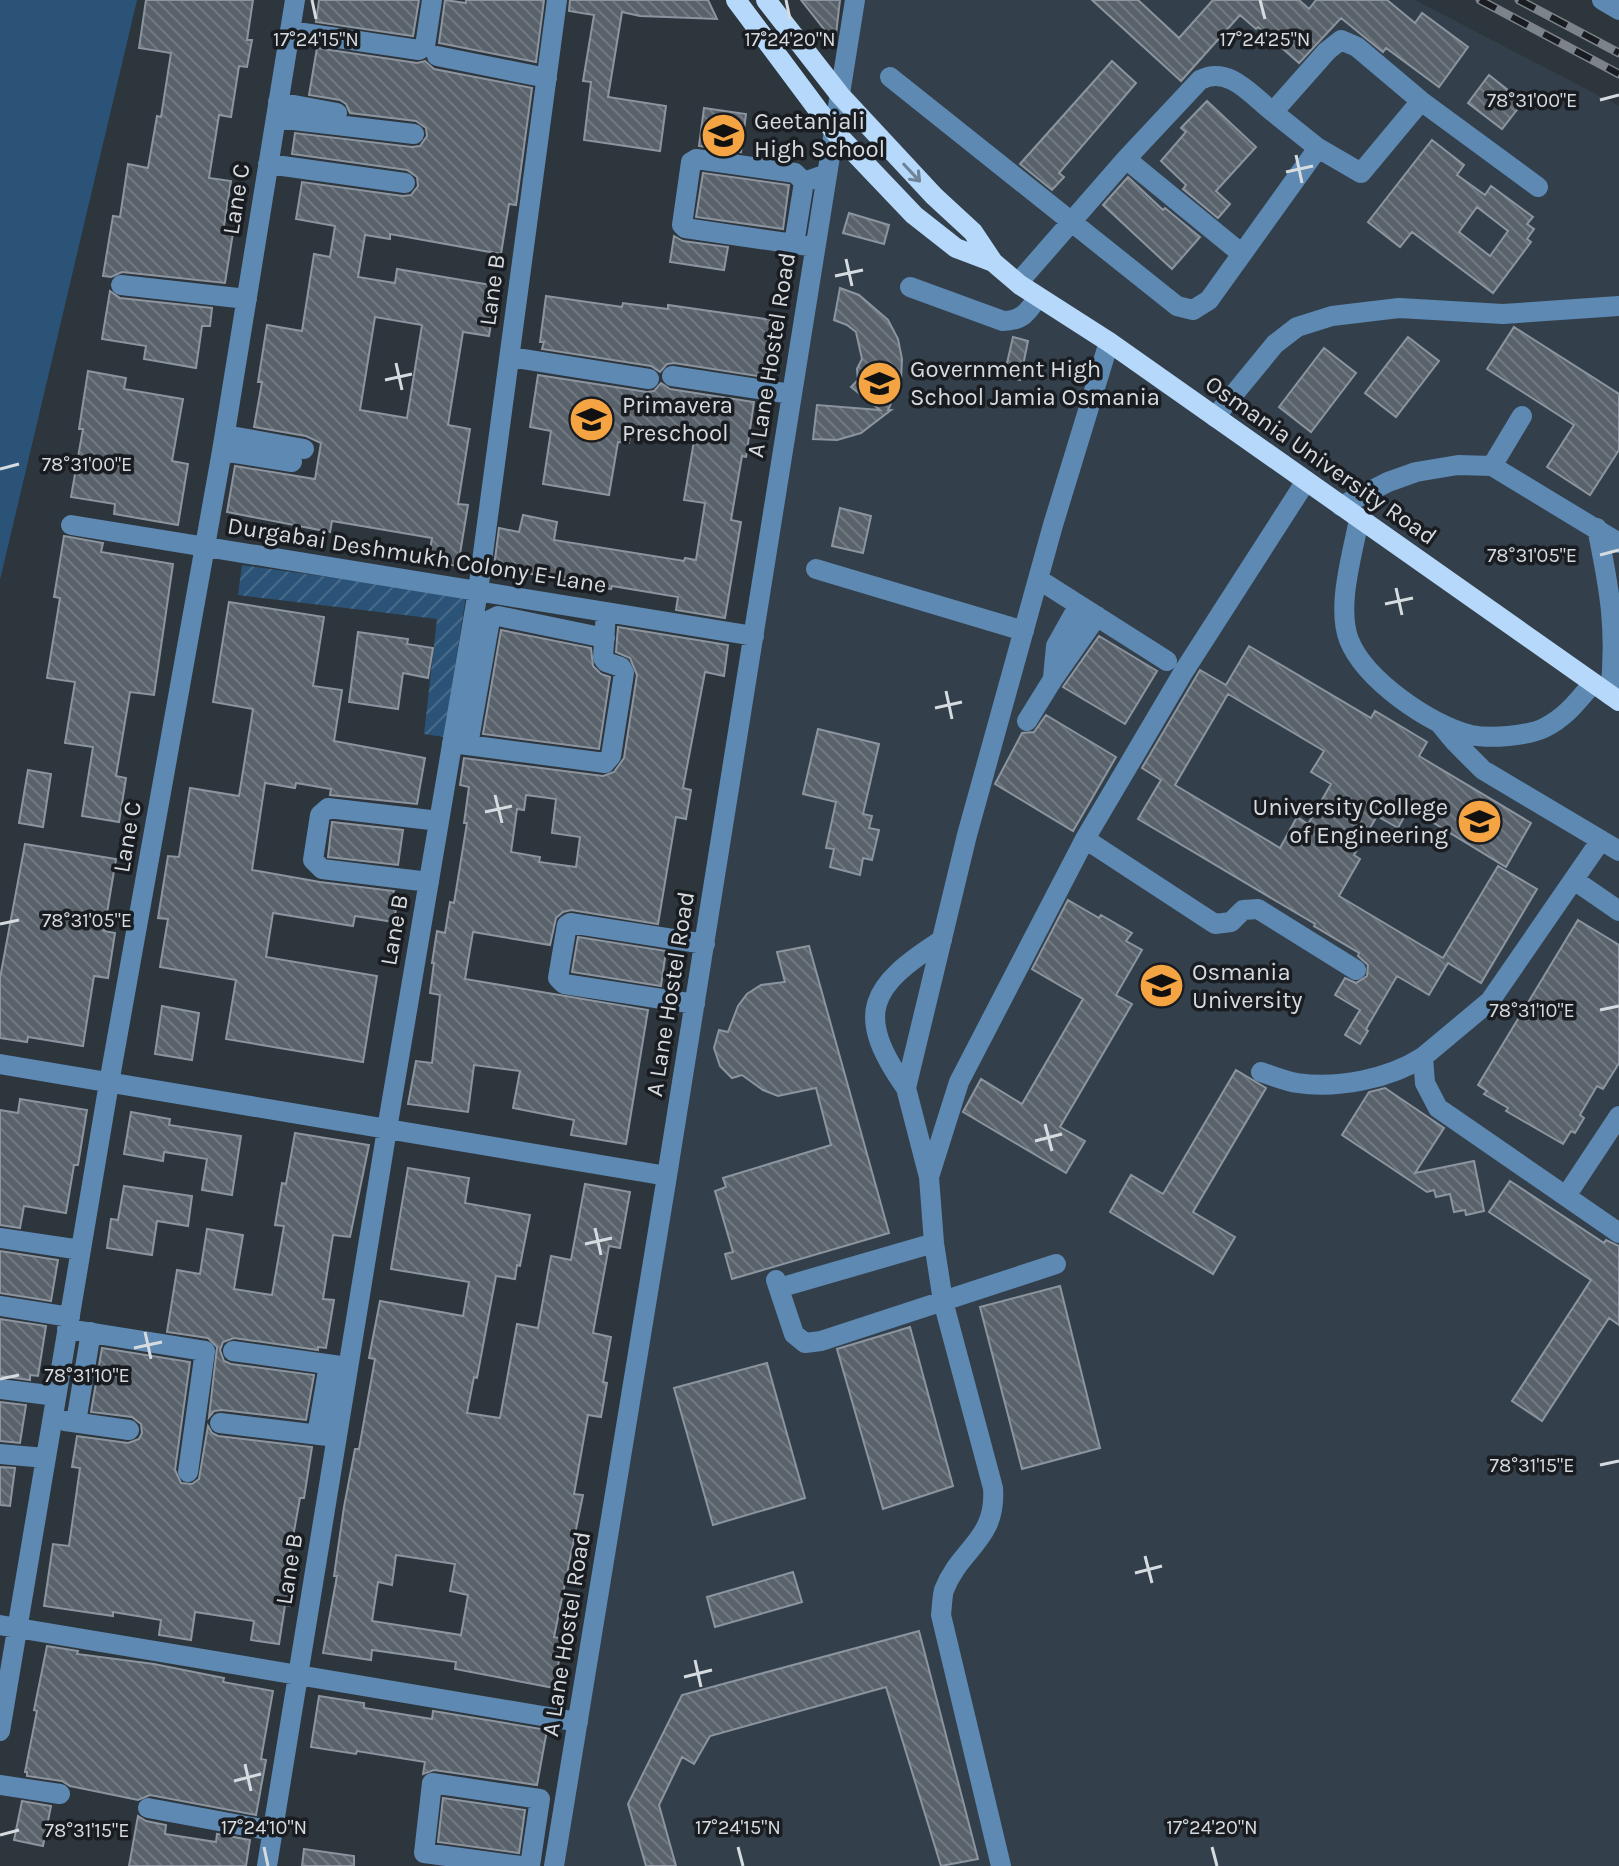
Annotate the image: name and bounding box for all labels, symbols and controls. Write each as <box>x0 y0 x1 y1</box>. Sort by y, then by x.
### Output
text: 17°24'15"N <box>273 28 359 51</box>
text: 17°24'20"N <box>744 28 836 51</box>
text: 17°24'25"N <box>1220 28 1310 51</box>
text: 78°31'00"E <box>1487 89 1577 112</box>
place label: Geetanjali High School <box>754 107 885 163</box>
school or university icon: Geetanjali High School <box>699 111 747 159</box>
street label: Lane C <box>217 161 255 237</box>
one-way arrow <box>903 162 921 182</box>
street label: A Lane Hostel Road <box>741 250 801 460</box>
street label: Lane B <box>473 252 511 328</box>
place label: Government High School Jamia Osmania <box>910 355 1160 411</box>
school or university icon: Government High School Jamia Osmania <box>855 359 903 407</box>
street label: Osmania University Road <box>1200 369 1442 551</box>
place label: Primavera Preschool <box>622 391 733 447</box>
school or university icon: Primavera Preschool <box>567 395 615 443</box>
text: 78°31'00"E <box>42 453 132 476</box>
street label: Durgabai Deshmukh Colony E-Lane <box>225 511 609 599</box>
text: 78°31'05"E <box>1487 544 1577 567</box>
place label: University College of Engineering <box>1253 793 1448 849</box>
school or university icon: University College of Engineering <box>1455 797 1503 845</box>
street label: Lane C <box>107 799 147 875</box>
street label: A Lane Hostel Road <box>640 889 700 1099</box>
street label: Lane B <box>374 892 414 968</box>
text: 78°31'05"E <box>42 909 132 932</box>
place label: Osmania University <box>1192 958 1302 1014</box>
school or university icon: Osmania University <box>1137 962 1185 1010</box>
text: 78°31'10"E <box>1489 999 1575 1022</box>
text: 78°31'10"E <box>44 1364 130 1387</box>
text: 78°31'15"E <box>1490 1454 1574 1477</box>
street label: A Lane Hostel Road <box>536 1529 596 1739</box>
street label: Lane B <box>270 1531 308 1607</box>
text: 17°24'10"N <box>221 1816 307 1839</box>
text: 17°24'15"N <box>695 1816 781 1839</box>
text: 17°24'20"N <box>1166 1816 1258 1839</box>
text: 78°31'15"E <box>45 1819 129 1842</box>

